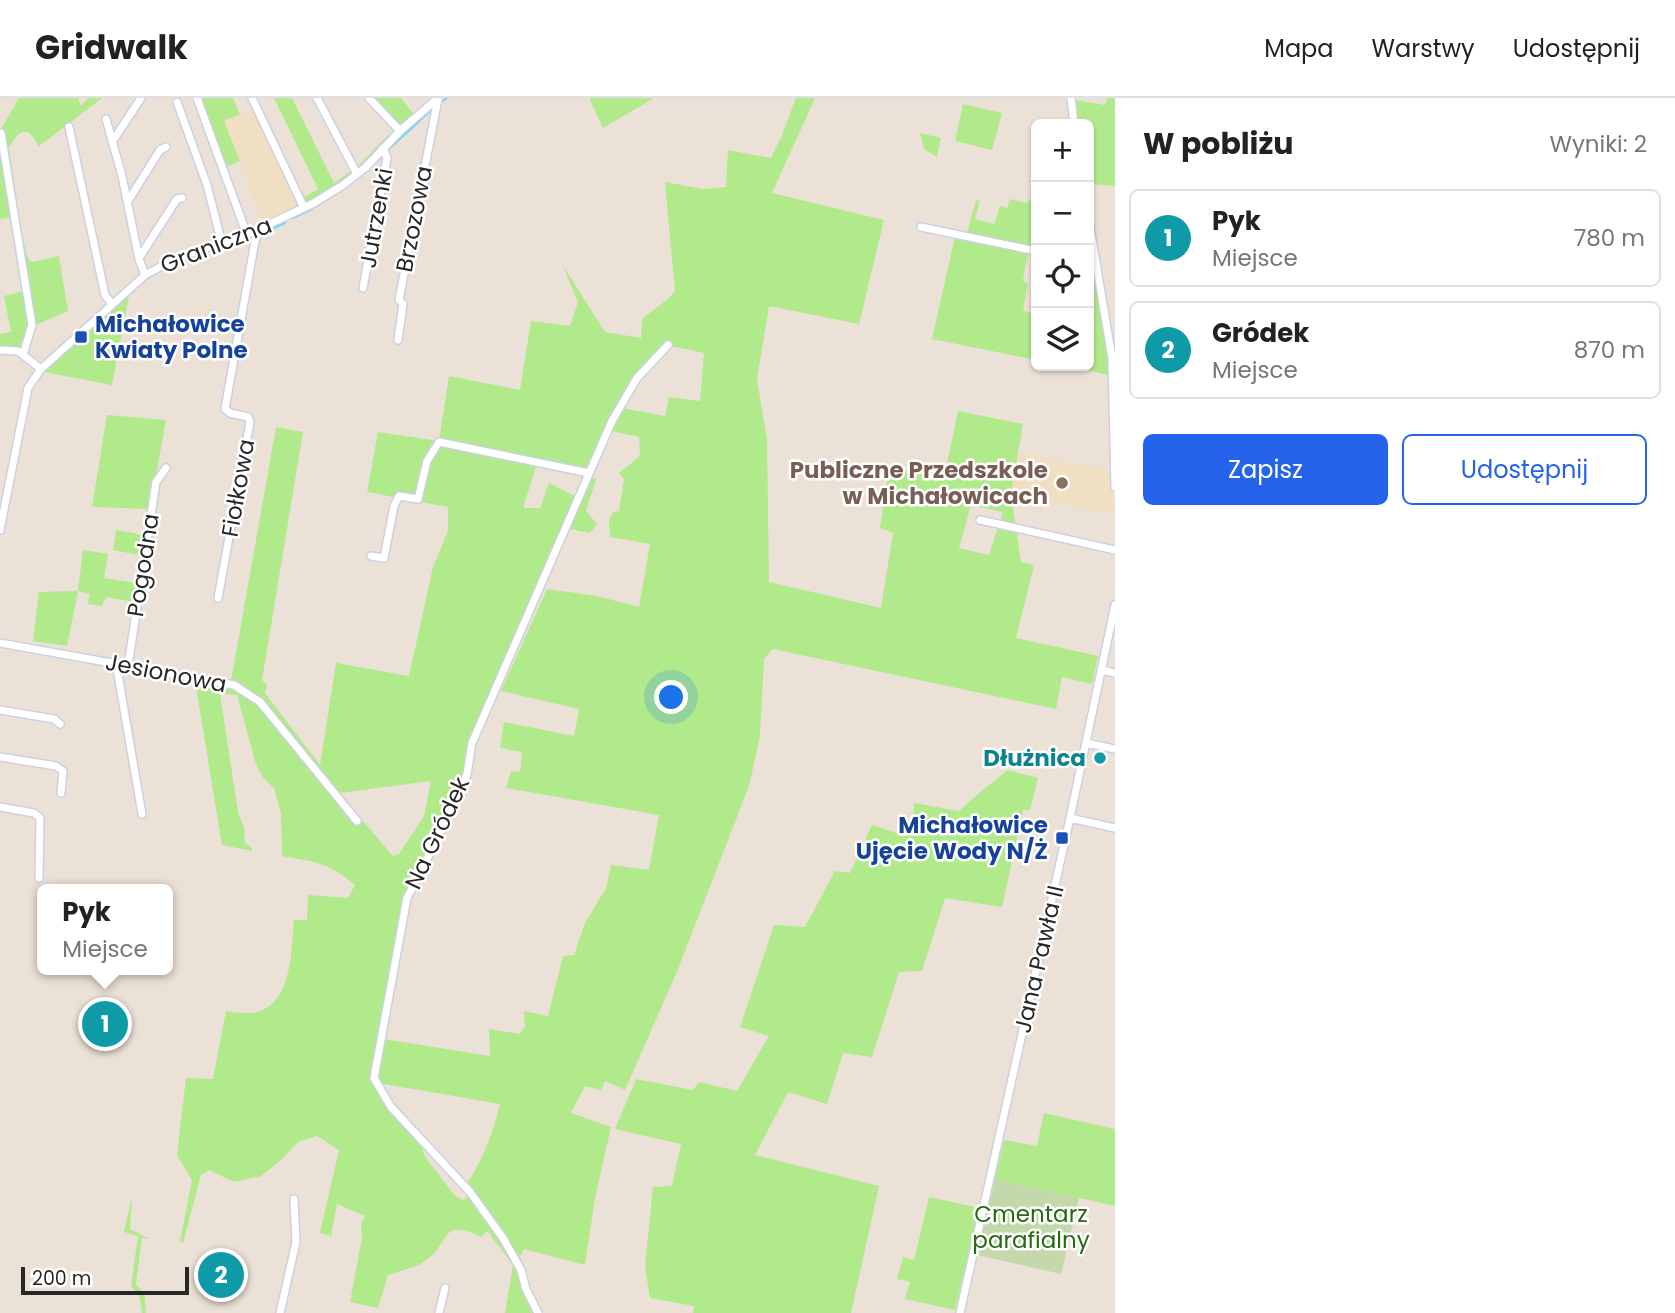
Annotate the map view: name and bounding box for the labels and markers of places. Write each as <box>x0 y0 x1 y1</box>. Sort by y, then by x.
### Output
place label: Michałowice Kwiaty Polne <box>95 308 248 366</box>
marker: Michałowice Kwiaty Polne <box>73 329 89 345</box>
place label: Publiczne Przedszkole w Michałowicach <box>790 454 1048 512</box>
marker: Publiczne Przedszkole w Michałowicach <box>1054 475 1070 491</box>
place label: Dłużnica <box>983 742 1086 774</box>
marker: Dłużnica <box>1092 750 1108 766</box>
place label: Michałowice Ujęcie Wody N/Ż <box>856 809 1048 867</box>
marker: Michałowice Ujęcie Wody N/Ż <box>1054 830 1070 846</box>
pin: 1 <box>82 998 128 1050</box>
pin: 2 <box>198 1249 244 1301</box>

